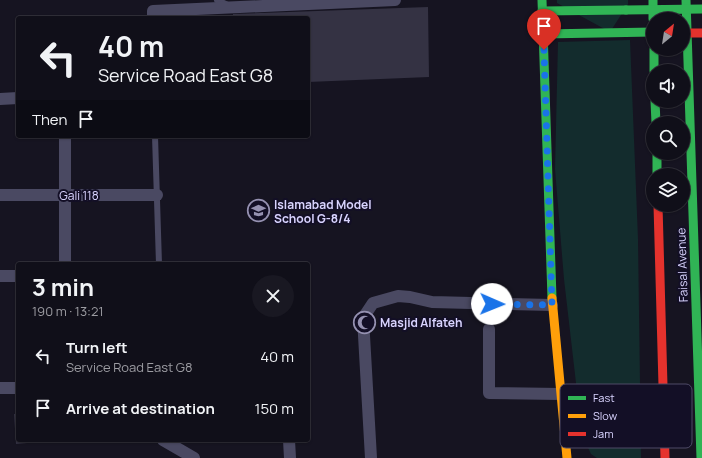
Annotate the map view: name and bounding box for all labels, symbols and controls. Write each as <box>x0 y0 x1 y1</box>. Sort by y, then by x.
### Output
pin <box>527 9 561 50</box>
north arrow <box>646 12 690 56</box>
map controls <box>646 12 690 212</box>
icon: arrive <box>533 15 555 37</box>
text: 40 m <box>98 27 164 65</box>
icon: left <box>32 32 84 84</box>
text: Service Road East G8 <box>98 63 273 87</box>
button: sound <box>646 64 690 108</box>
icon: arrive <box>75 108 97 130</box>
text: Then <box>32 109 67 130</box>
button: search <box>646 116 690 160</box>
button: layers <box>646 168 690 212</box>
street label: Gali 118 <box>59 187 99 204</box>
place label: Islamabad Model School G-8/4 <box>274 196 372 227</box>
school or university icon: Islamabad Model School G-8/4 <box>245 198 271 224</box>
street label: Faisal Avenue <box>672 227 692 303</box>
text: 3 min <box>32 270 94 303</box>
button: close <box>252 275 294 317</box>
position arrow <box>471 283 513 325</box>
text: 190 m · 13:21 <box>32 302 103 320</box>
mosque icon: Masjid Alfateh <box>351 309 377 335</box>
place label: Masjid Alfateh <box>380 314 463 331</box>
text: Turn left <box>66 337 128 358</box>
icon: left <box>32 345 54 367</box>
text: 40 m <box>260 346 294 367</box>
text: Service Road East G8 <box>66 358 193 376</box>
legend <box>560 384 692 448</box>
text: Fast <box>593 390 615 405</box>
icon: arrive <box>32 397 54 419</box>
text: Arrive at destination <box>66 398 215 419</box>
text: 150 m <box>255 398 294 419</box>
text: Slow <box>593 408 618 423</box>
text: Jam <box>593 426 614 441</box>

